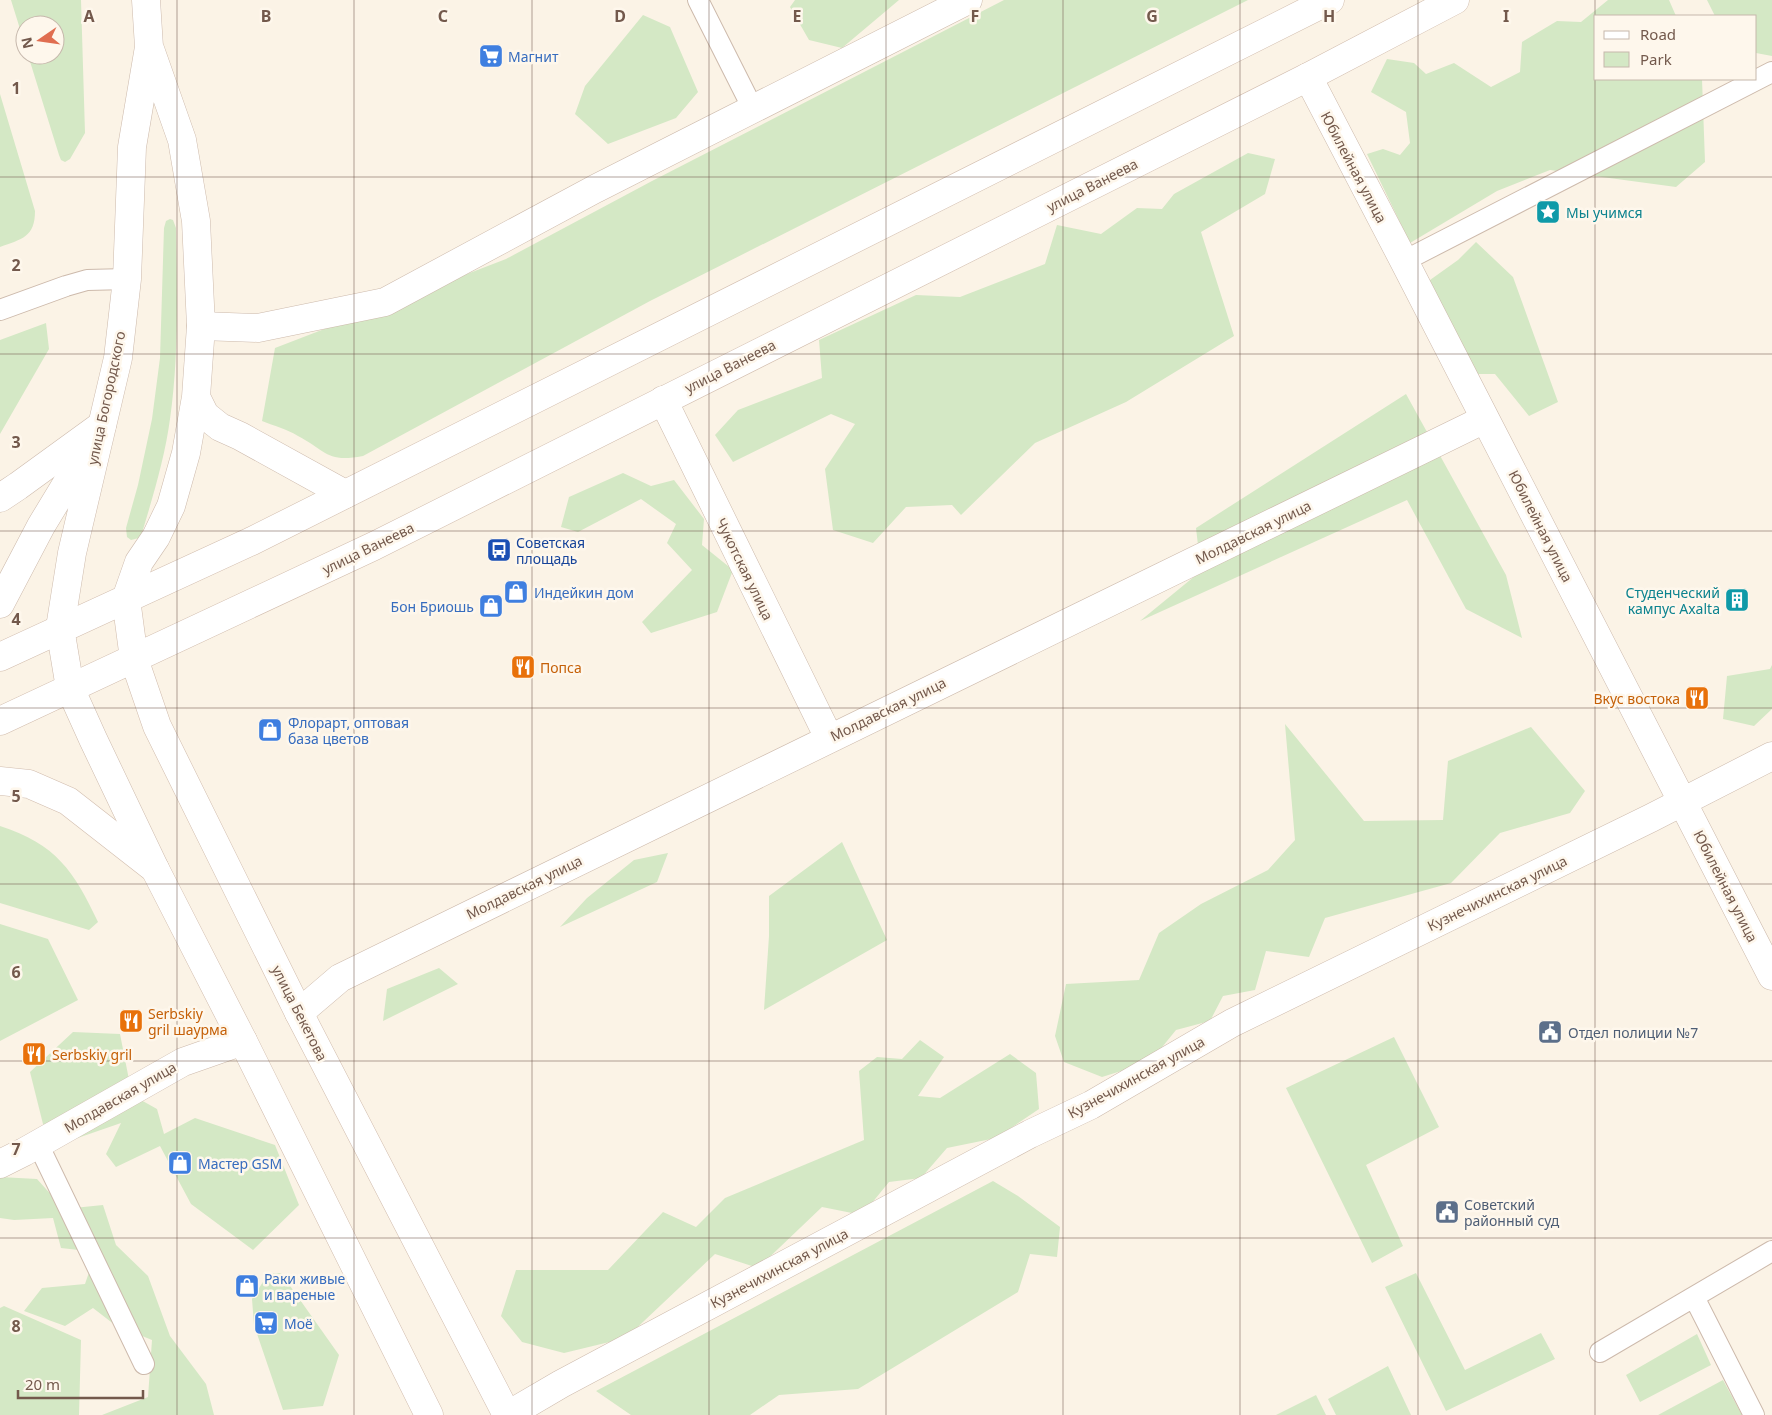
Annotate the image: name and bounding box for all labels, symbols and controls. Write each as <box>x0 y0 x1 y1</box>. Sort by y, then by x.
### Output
text: A <box>83 5 95 27</box>
text: B <box>261 5 271 27</box>
text: C <box>438 5 448 27</box>
text: D <box>614 5 626 27</box>
text: E <box>793 5 802 27</box>
text: F <box>971 5 979 27</box>
text: G <box>1146 5 1158 27</box>
text: H <box>1323 5 1335 27</box>
text: I <box>1503 5 1509 27</box>
north arrow <box>15 15 65 65</box>
legend <box>1594 15 1757 80</box>
text: Road <box>1640 24 1676 44</box>
text: N <box>16 35 37 51</box>
supermarket icon: Магнит <box>478 43 504 69</box>
place label: Магнит <box>508 47 559 66</box>
text: Park <box>1640 49 1672 69</box>
text: 1 <box>11 77 21 99</box>
street label: Юбилейная улица <box>1317 108 1391 226</box>
street label: улица Ванеева <box>1043 154 1141 216</box>
place icon: Мы учимся <box>1535 199 1561 225</box>
place label: Мы учимся <box>1566 203 1643 222</box>
text: 2 <box>11 254 21 276</box>
street label: улица Богородского <box>83 329 129 467</box>
street label: улица Ванеева <box>681 335 779 397</box>
text: 3 <box>11 431 21 453</box>
street label: Юбилейная улица <box>1505 467 1577 585</box>
street label: Молдавская улица <box>1192 496 1314 568</box>
street label: Чукотская улица <box>712 515 778 623</box>
street label: улица Ванеева <box>319 518 417 578</box>
place label: Советская площадь <box>516 533 585 568</box>
bus stop icon: Советская площадь <box>486 537 512 563</box>
shop icon: Индейкин дом <box>503 579 529 605</box>
place label: Индейкин дом <box>534 583 634 602</box>
place label: Студенческий кампус Axalta <box>1626 583 1720 618</box>
building icon: Студенческий кампус Axalta <box>1724 587 1750 613</box>
shop icon: Бон Бриошь <box>478 593 504 619</box>
place label: Бон Бриошь <box>391 597 474 616</box>
text: 4 <box>11 608 21 630</box>
restaurant icon: Попса <box>510 654 536 680</box>
place label: Попса <box>540 658 582 677</box>
street label: Молдавская улица <box>827 673 949 745</box>
restaurant icon: Вкус востока <box>1684 685 1710 711</box>
place label: Вкус востока <box>1593 689 1680 708</box>
place label: Флорарт, оптовая база цветов <box>288 713 409 748</box>
shop icon: Флорарт, оптовая база цветов <box>257 717 283 743</box>
text: 5 <box>11 785 21 807</box>
street label: Юбилейная улица <box>1690 827 1762 945</box>
street label: Молдавская улица <box>463 851 585 923</box>
street label: Кузнечихинская улица <box>1424 851 1570 935</box>
text: 6 <box>11 961 21 983</box>
street label: улица Бекетова <box>268 962 332 1064</box>
place label: Serbskiy gril шаурма <box>148 1004 228 1039</box>
restaurant icon: Serbskiy gril шаурма <box>118 1008 144 1034</box>
public building icon: Отдел полиции №7 <box>1537 1019 1563 1045</box>
place label: Отдел полиции №7 <box>1568 1023 1698 1042</box>
street label: Кузнечихинская улица <box>1064 1032 1208 1122</box>
restaurant icon: Serbskiy gril <box>21 1041 47 1067</box>
place label: Serbskiy gril <box>52 1045 132 1064</box>
street label: Молдавская улица <box>60 1057 180 1137</box>
text: 7 <box>11 1138 21 1160</box>
shop icon: Мастер GSM <box>167 1150 193 1176</box>
place label: Мастер GSM <box>198 1154 282 1173</box>
place label: Советский районный суд <box>1464 1195 1560 1230</box>
public building icon: Советский районный суд <box>1434 1199 1460 1225</box>
street label: Кузнечихинская улица <box>707 1224 851 1312</box>
place label: Раки живые и вареные <box>264 1269 346 1304</box>
shop icon: Раки живые и вареные <box>234 1273 260 1299</box>
supermarket icon: Моё <box>253 1310 279 1336</box>
place label: Моё <box>284 1314 313 1333</box>
text: 8 <box>11 1315 21 1337</box>
scale bar <box>18 1368 142 1400</box>
text: 20 m <box>25 1374 60 1394</box>

